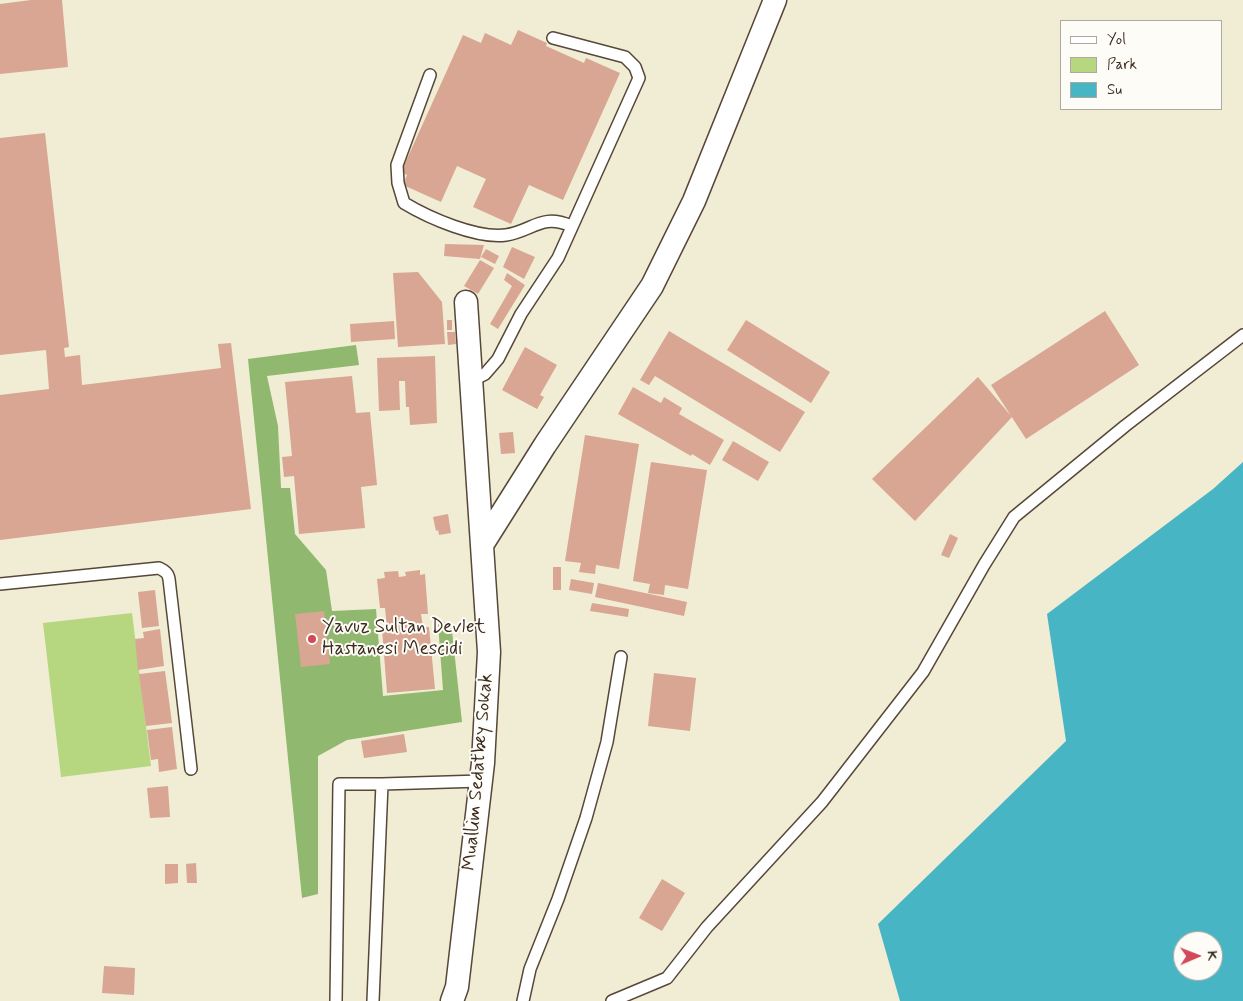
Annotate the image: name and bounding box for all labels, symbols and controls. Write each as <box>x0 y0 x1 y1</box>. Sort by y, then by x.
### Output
legend <box>1060 20 1223 110</box>
text: Yol <box>1107 30 1126 50</box>
text: Park <box>1107 55 1137 75</box>
text: Su <box>1107 80 1122 100</box>
place label: Yavuz Sultan Devlet Hastanesi Mescidi <box>322 617 486 661</box>
marker: Yavuz Sultan Devlet Hastanesi Mescidi <box>306 633 318 645</box>
street label: Muallim Sedatbey Sokak <box>459 672 499 872</box>
north arrow <box>1173 931 1223 981</box>
text: K <box>1203 951 1221 961</box>

